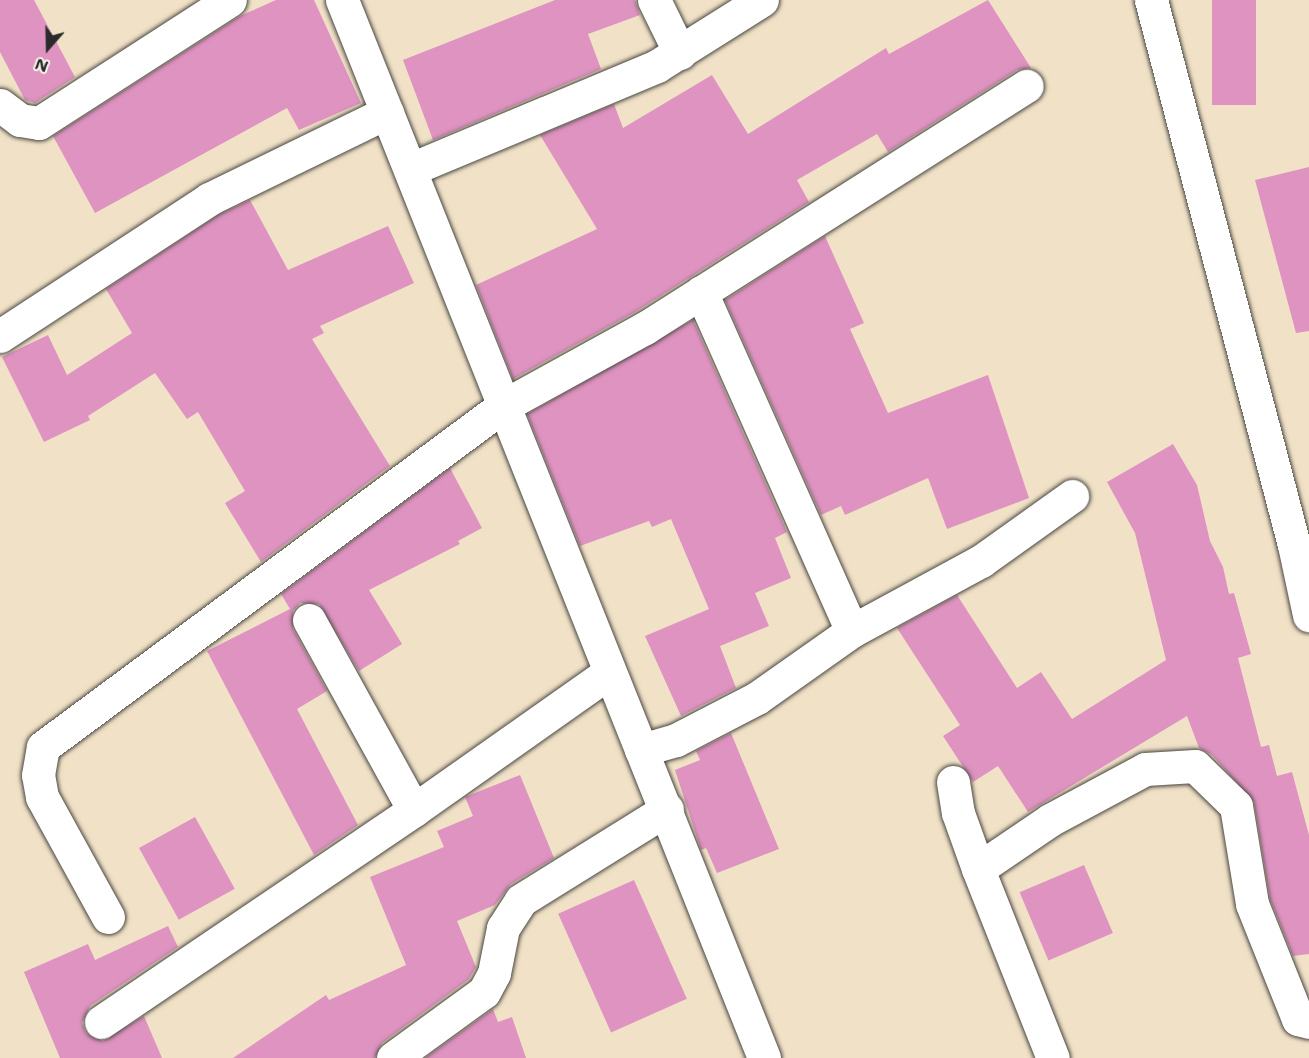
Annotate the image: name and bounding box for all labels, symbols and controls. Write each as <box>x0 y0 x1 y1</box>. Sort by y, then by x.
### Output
north arrow <box>18 18 78 78</box>
text: N <box>32 53 51 77</box>

